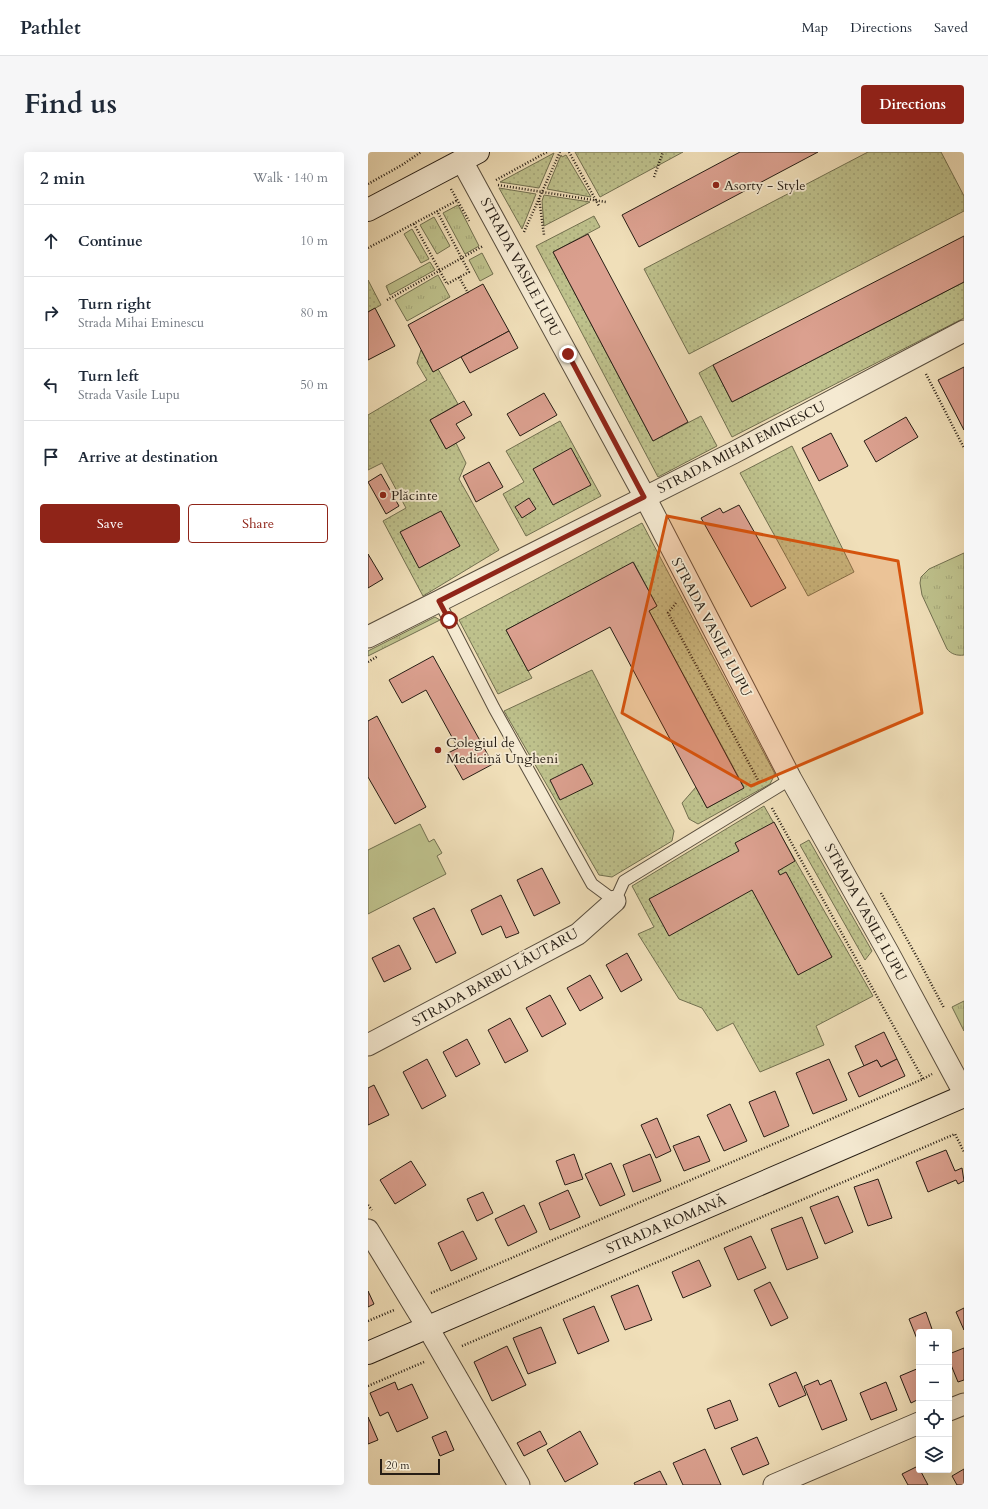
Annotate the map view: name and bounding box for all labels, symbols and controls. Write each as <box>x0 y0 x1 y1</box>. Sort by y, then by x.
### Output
text: Pathlet <box>20 15 81 41</box>
text: Map <box>802 18 828 37</box>
text: Directions <box>850 18 912 37</box>
text: Saved <box>934 18 968 37</box>
text: Find us <box>24 85 117 123</box>
button: Directions <box>861 85 964 124</box>
text: 2 min <box>40 167 85 190</box>
text: Walk · 140 m <box>253 169 328 187</box>
place label: Asorty - Style <box>724 176 806 195</box>
marker: Asorty - Style <box>711 180 721 190</box>
street label: STRADA VASILE LUPU <box>476 195 565 340</box>
icon: ahead <box>40 230 62 252</box>
text: Continue <box>78 231 143 251</box>
text: 10 m <box>300 232 328 250</box>
text: Turn right <box>78 294 151 314</box>
icon: right <box>40 302 62 324</box>
text: 80 m <box>300 304 328 322</box>
text: Strada Mihai Eminescu <box>78 314 204 332</box>
route end <box>559 345 577 363</box>
text: Turn left <box>78 366 139 386</box>
icon: left <box>40 374 62 396</box>
text: 50 m <box>300 376 328 394</box>
text: Strada Vasile Lupu <box>78 386 180 404</box>
street label: STRADA MIHAI EMINESCU <box>654 396 829 498</box>
icon: arrive <box>40 446 62 468</box>
text: Arrive at destination <box>78 447 218 467</box>
place label: Plăcinte <box>391 486 438 505</box>
marker: Plăcinte <box>378 490 388 500</box>
button: Save <box>40 504 180 543</box>
button: Share <box>188 504 328 543</box>
street label: STRADA VASILE LUPU <box>667 555 756 700</box>
route start <box>440 611 458 629</box>
place label: Colegiul de Medicină Ungheni <box>446 733 558 768</box>
marker: Colegiul de Medicină Ungheni <box>433 745 443 755</box>
street label: STRADA VASILE LUPU <box>820 840 912 985</box>
street label: STRADA BARBU LĂUTARU <box>409 923 582 1031</box>
street label: STRADA ROMANĂ <box>603 1191 729 1258</box>
map controls <box>916 1329 952 1473</box>
button: + <box>916 1329 952 1365</box>
button: − <box>916 1365 952 1401</box>
button: locate <box>916 1401 952 1437</box>
button: layers <box>916 1437 952 1473</box>
scale bar <box>380 1457 440 1476</box>
text: 20 m <box>386 1458 410 1473</box>

